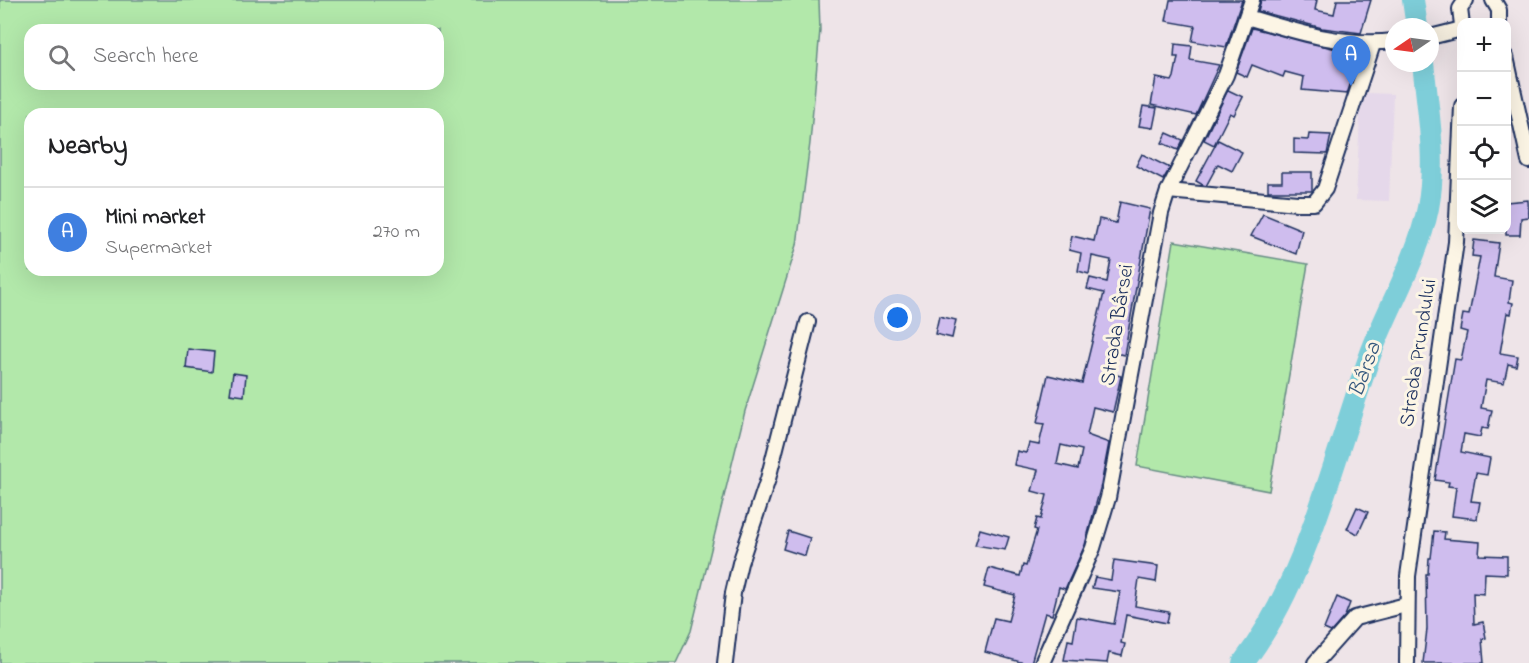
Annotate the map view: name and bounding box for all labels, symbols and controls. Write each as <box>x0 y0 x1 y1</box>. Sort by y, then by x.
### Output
north arrow <box>1385 18 1439 72</box>
map controls <box>1457 18 1511 234</box>
button: + <box>1457 18 1511 72</box>
search box <box>24 24 444 90</box>
pin: A <box>1332 36 1370 86</box>
icon: search <box>45 41 78 74</box>
text: Search here <box>93 41 198 73</box>
button: − <box>1457 72 1511 126</box>
button: locate <box>1457 126 1511 180</box>
text: Nearby <box>48 128 127 166</box>
button: layers <box>1457 180 1511 234</box>
text: Mini market <box>105 202 205 234</box>
text: A <box>61 218 74 247</box>
text: 270 m <box>373 218 420 247</box>
text: Supermarket <box>105 234 212 263</box>
street label: Strada Bârsei <box>1094 262 1142 388</box>
street label: Strada Prundului <box>1392 277 1446 429</box>
your location <box>883 303 912 332</box>
water label: Bârsa <box>1341 337 1391 402</box>

